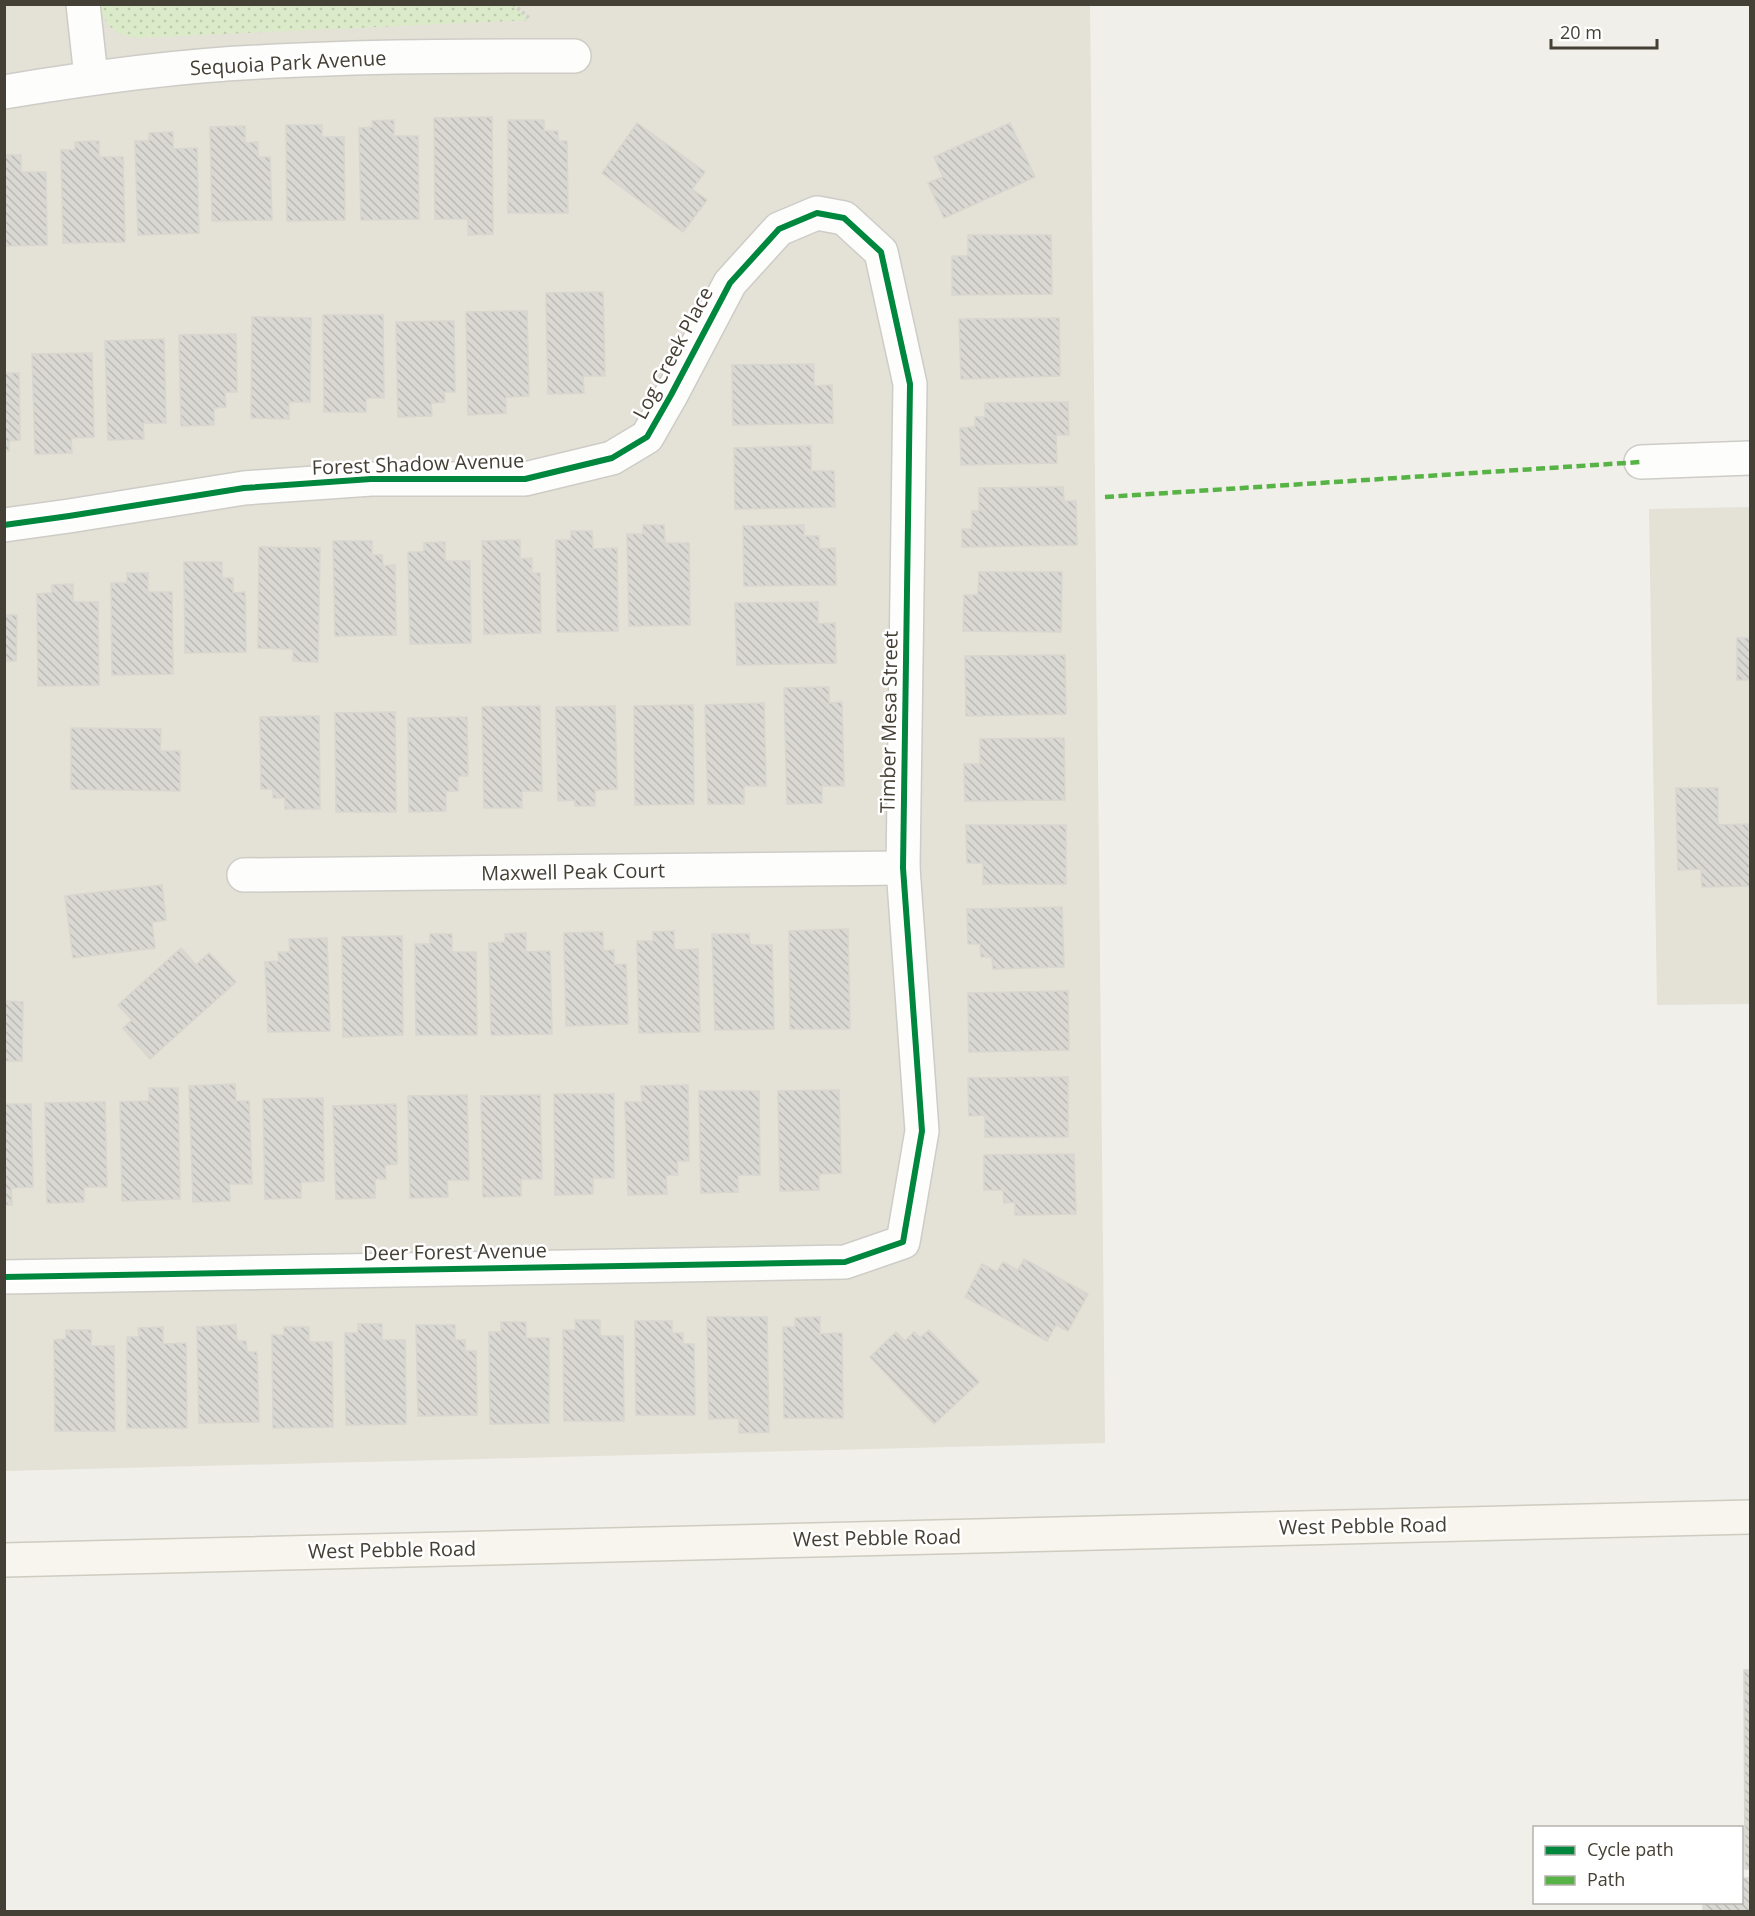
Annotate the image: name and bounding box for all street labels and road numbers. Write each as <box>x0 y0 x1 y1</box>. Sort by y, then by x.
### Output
street label: Sequoia Park Avenue <box>189 44 387 81</box>
street label: Log Creek Place <box>626 282 719 424</box>
street label: Forest Shadow Avenue <box>311 446 525 481</box>
street label: Timber Mesa Street <box>873 631 904 813</box>
street label: Maxwell Peak Court <box>481 856 665 887</box>
street label: Deer Forest Avenue <box>363 1236 547 1267</box>
street label: West Pebble Road <box>1279 1511 1447 1540</box>
street label: West Pebble Road <box>793 1523 961 1552</box>
street label: West Pebble Road <box>308 1535 476 1564</box>

